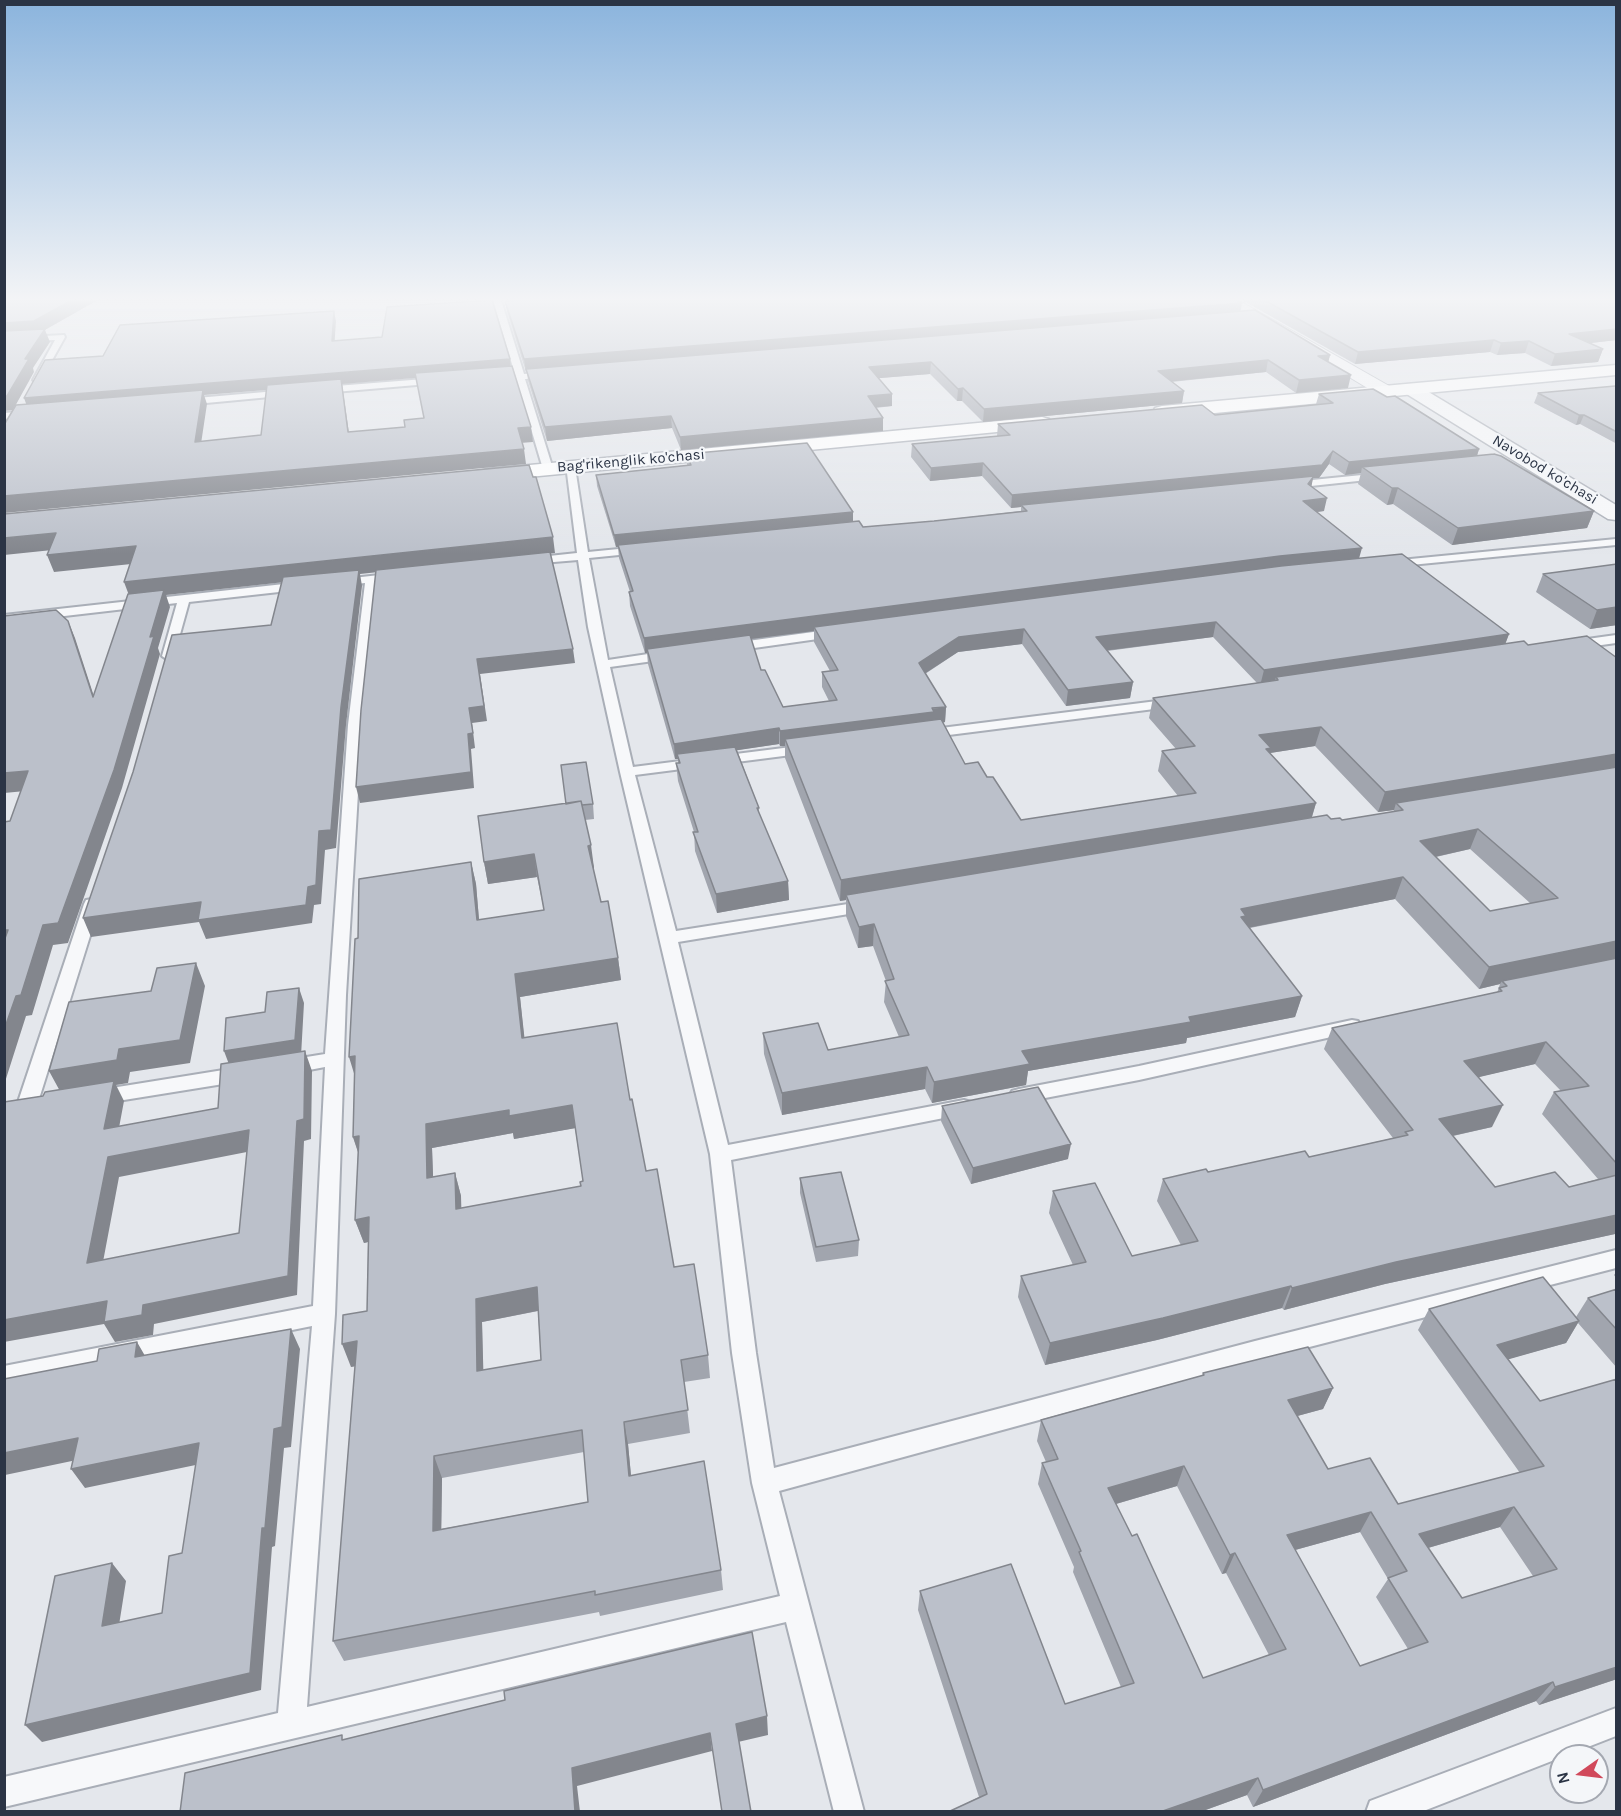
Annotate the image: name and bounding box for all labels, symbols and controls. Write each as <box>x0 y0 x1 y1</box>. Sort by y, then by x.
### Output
street label: Navobod ko'chasi <box>1489 431 1601 509</box>
street label: Bag'rikenglik ko'chasi <box>556 446 706 476</box>
north arrow <box>1549 1744 1609 1804</box>
text: N <box>1552 1770 1574 1786</box>

